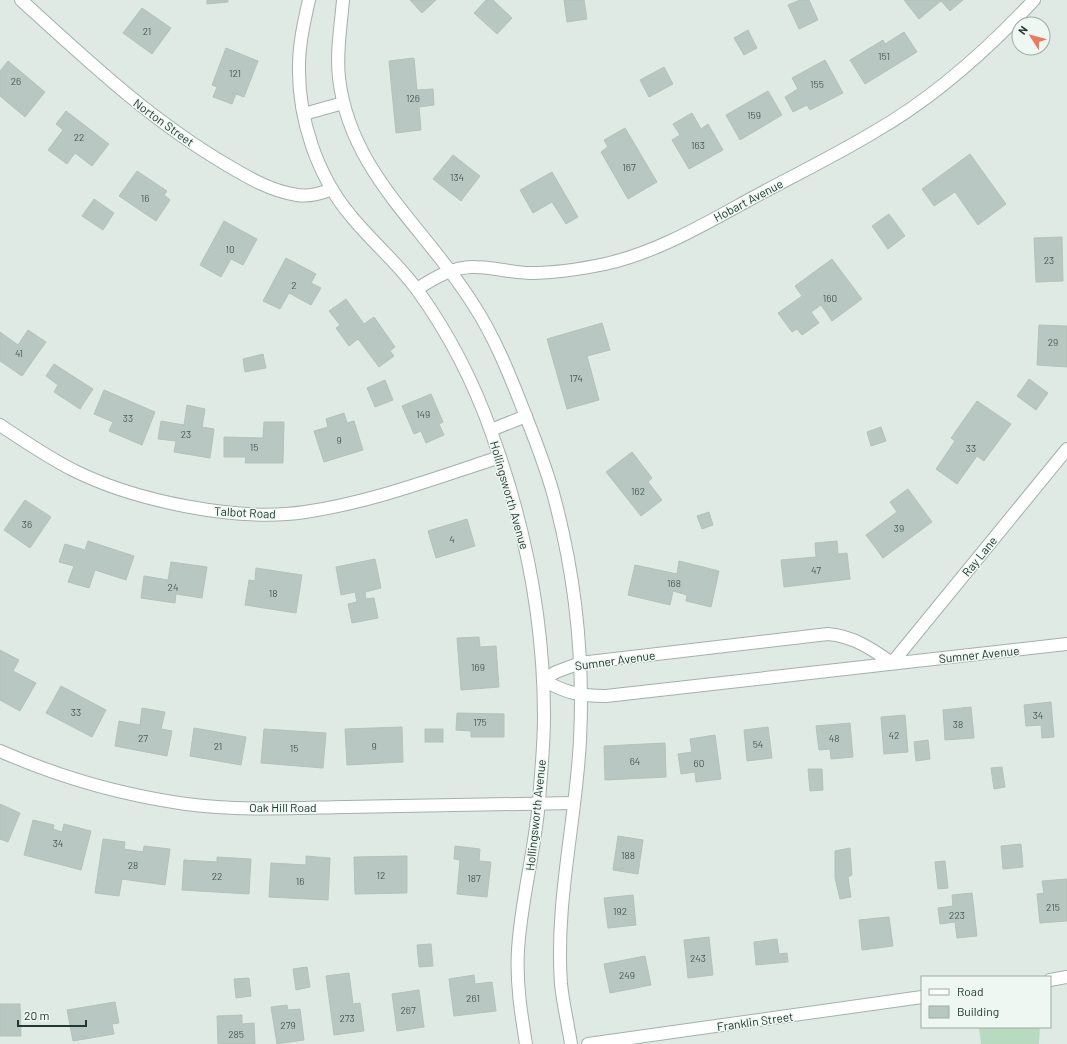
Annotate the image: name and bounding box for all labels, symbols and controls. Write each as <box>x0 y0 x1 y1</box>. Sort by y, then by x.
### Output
north arrow <box>1011 16 1051 56</box>
text: N <box>1015 23 1030 37</box>
house number: 21 <box>143 25 151 37</box>
house number: 151 <box>878 50 890 62</box>
house number: 121 <box>229 67 241 79</box>
house number: 26 <box>11 75 21 87</box>
house number: 155 <box>810 78 824 90</box>
house number: 126 <box>406 92 420 104</box>
street label: Norton Street <box>131 95 197 149</box>
house number: 159 <box>747 109 761 121</box>
house number: 22 <box>74 131 84 143</box>
house number: 163 <box>691 139 705 151</box>
house number: 167 <box>622 161 636 173</box>
house number: 134 <box>450 171 464 183</box>
street label: Hobart Avenue <box>711 176 785 224</box>
house number: 16 <box>141 192 149 204</box>
house number: 10 <box>225 243 235 255</box>
house number: 23 <box>1044 254 1054 266</box>
house number: 2 <box>291 279 297 291</box>
house number: 160 <box>823 292 837 304</box>
house number: 29 <box>1048 336 1058 348</box>
house number: 41 <box>15 347 23 359</box>
house number: 174 <box>569 372 583 384</box>
house number: 149 <box>416 408 430 420</box>
house number: 33 <box>123 412 133 424</box>
house number: 23 <box>181 428 191 440</box>
house number: 9 <box>336 434 342 446</box>
street label: Hollingsworth Avenue <box>488 439 532 551</box>
house number: 15 <box>250 441 258 453</box>
house number: 33 <box>966 442 976 454</box>
house number: 162 <box>631 485 645 497</box>
street label: Talbot Road <box>214 503 276 521</box>
house number: 36 <box>22 518 32 530</box>
house number: 39 <box>894 522 904 534</box>
house number: 4 <box>449 533 455 545</box>
street label: Ray Lane <box>959 533 999 579</box>
house number: 47 <box>811 564 821 576</box>
house number: 168 <box>667 577 681 589</box>
house number: 24 <box>168 581 178 593</box>
house number: 18 <box>269 587 277 599</box>
street label: Sumner Avenue <box>938 643 1020 665</box>
street label: Sumner Avenue <box>574 647 656 673</box>
house number: 169 <box>471 661 485 673</box>
house number: 33 <box>71 706 81 718</box>
house number: 34 <box>1033 709 1043 721</box>
house number: 175 <box>473 716 487 728</box>
house number: 38 <box>953 718 963 730</box>
house number: 42 <box>889 729 899 741</box>
house number: 27 <box>138 732 148 744</box>
house number: 48 <box>829 732 839 744</box>
house number: 54 <box>753 738 763 750</box>
house number: 21 <box>214 740 222 752</box>
house number: 9 <box>371 740 377 752</box>
house number: 15 <box>290 742 298 754</box>
house number: 64 <box>630 755 640 767</box>
house number: 60 <box>694 757 704 769</box>
street label: Hollingsworth Avenue <box>522 759 548 871</box>
street label: Oak Hill Road <box>249 800 317 814</box>
house number: 34 <box>53 837 63 849</box>
house number: 188 <box>621 849 635 861</box>
house number: 28 <box>128 859 138 871</box>
house number: 12 <box>377 869 385 881</box>
house number: 22 <box>212 870 222 882</box>
house number: 187 <box>467 872 481 884</box>
house number: 16 <box>296 875 304 887</box>
house number: 215 <box>1046 901 1060 913</box>
house number: 192 <box>613 905 627 917</box>
house number: 223 <box>949 909 965 921</box>
house number: 243 <box>690 952 706 964</box>
house number: 249 <box>619 969 635 981</box>
legend <box>921 976 1051 1028</box>
text: Road <box>957 984 984 998</box>
house number: 261 <box>466 992 480 1004</box>
scale bar <box>18 1002 86 1028</box>
house number: 267 <box>400 1004 416 1016</box>
text: Building <box>957 1004 999 1018</box>
text: 20 m <box>24 1008 50 1022</box>
street label: Franklin Street <box>716 1009 794 1033</box>
house number: 273 <box>339 1012 355 1024</box>
house number: 279 <box>280 1019 296 1031</box>
house number: 285 <box>228 1028 244 1040</box>

